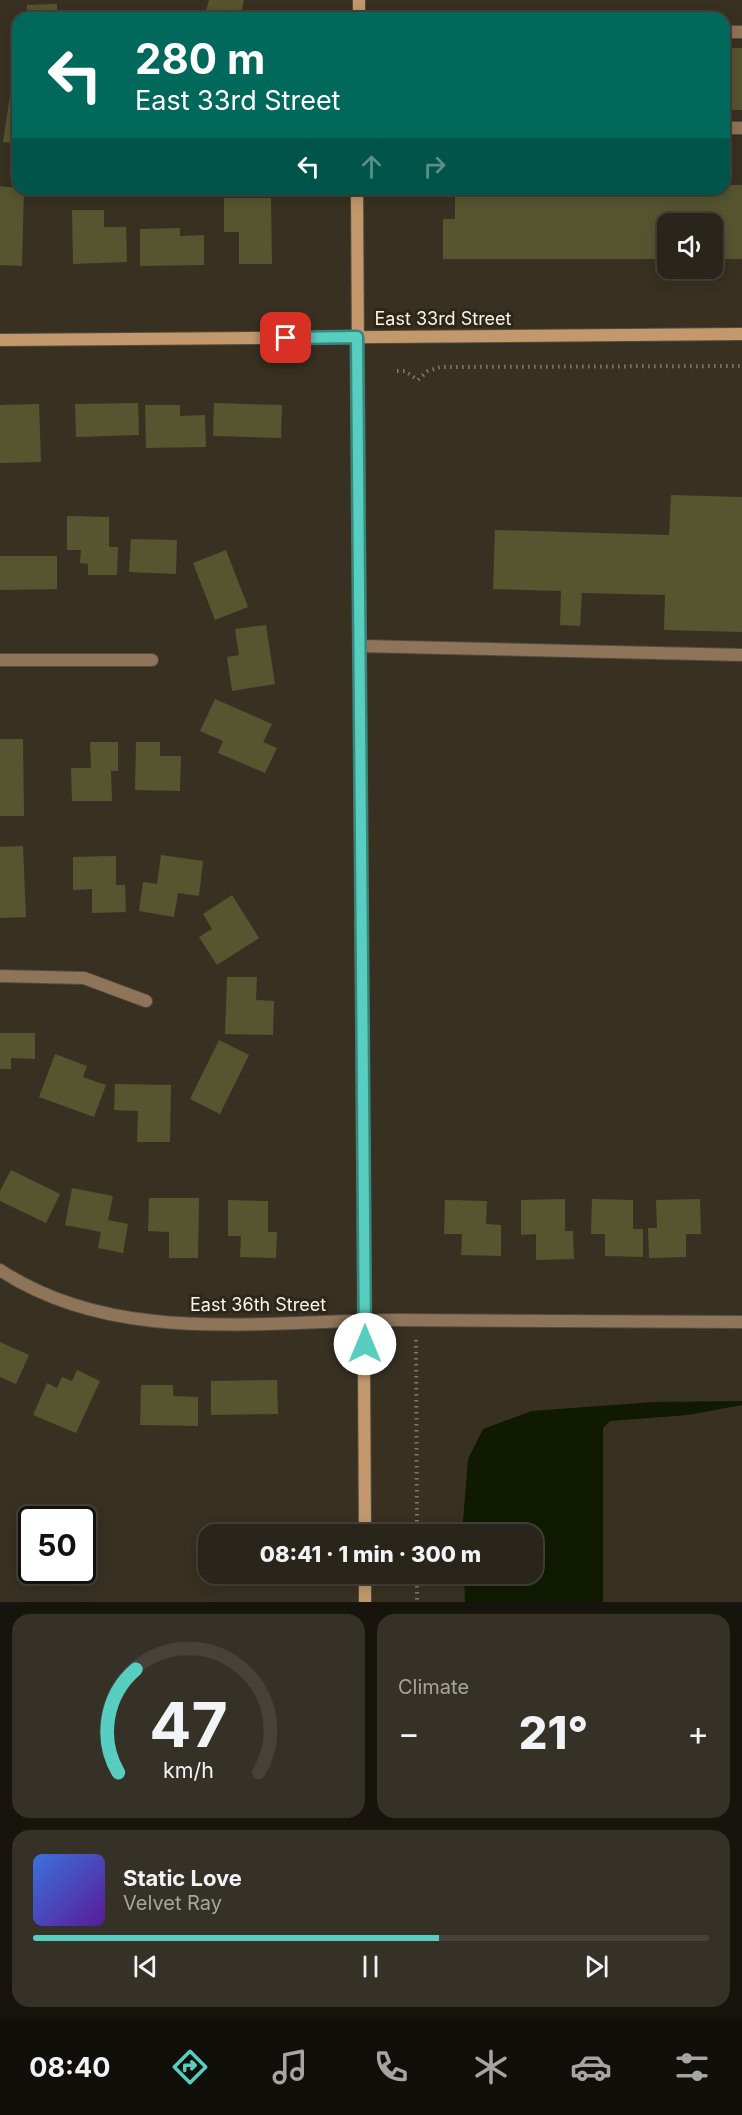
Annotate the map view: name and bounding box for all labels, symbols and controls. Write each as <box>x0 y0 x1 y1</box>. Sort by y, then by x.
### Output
text: 280 m <box>135 33 265 84</box>
icon: left <box>36 36 114 114</box>
text: East 33rd Street <box>135 84 340 117</box>
icon: left <box>292 150 325 183</box>
icon: ahead <box>355 150 388 183</box>
icon: right <box>418 150 451 183</box>
map controls <box>657 213 723 279</box>
button: sound <box>657 213 723 279</box>
street label: East 33rd Street <box>375 308 512 329</box>
pin <box>260 312 311 363</box>
icon: arrive <box>269 321 302 354</box>
street label: East 36th Street <box>190 1294 326 1315</box>
position arrow <box>333 1312 397 1376</box>
speed limit sign: 50 <box>18 1506 96 1584</box>
text: 08:41 · 1 min · 300 m <box>260 1541 481 1567</box>
text: Climate <box>398 1675 469 1699</box>
text: 47 <box>149 1687 228 1762</box>
text: 21° <box>519 1705 588 1760</box>
text: − <box>398 1713 420 1753</box>
text: + <box>687 1713 709 1753</box>
text: km/h <box>163 1757 214 1783</box>
text: Static Love <box>123 1865 242 1891</box>
text: Velvet Ray <box>123 1891 222 1915</box>
icon: previous <box>129 1950 162 1983</box>
icon: pause <box>354 1950 387 1983</box>
icon: next <box>580 1950 613 1983</box>
icon: directions <box>169 2046 211 2088</box>
icon: music <box>269 2046 311 2088</box>
icon: phone <box>370 2046 412 2088</box>
icon: climate <box>470 2046 512 2088</box>
icon: car <box>570 2046 612 2088</box>
icon: filters <box>671 2046 713 2088</box>
text: 08:40 <box>29 2051 110 2084</box>

